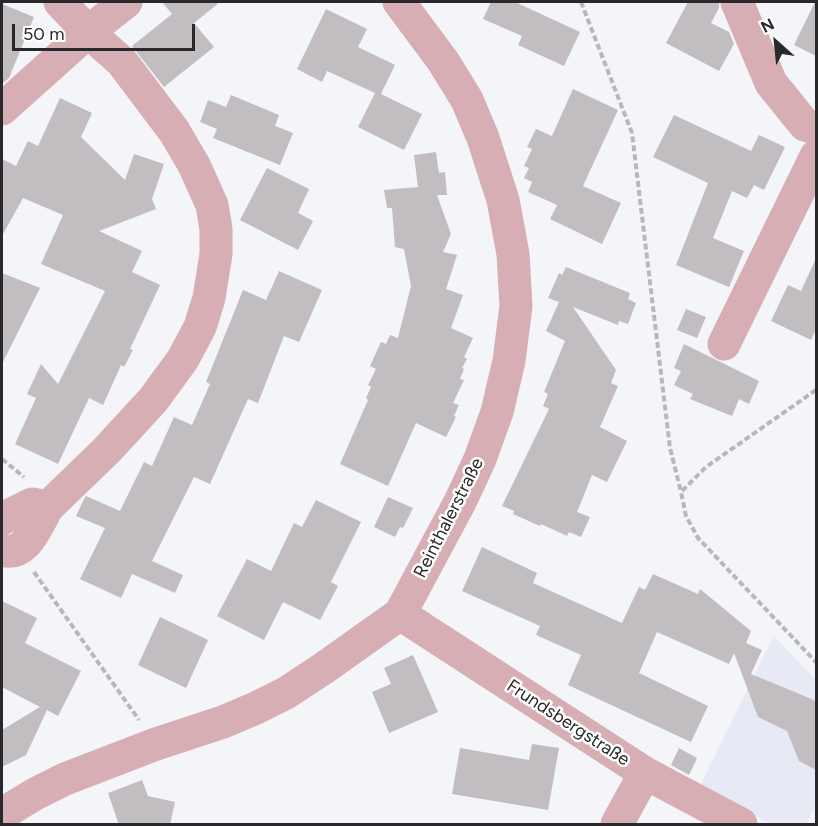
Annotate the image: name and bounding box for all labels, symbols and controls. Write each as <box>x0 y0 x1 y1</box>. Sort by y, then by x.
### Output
scale bar <box>15 12 198 50</box>
north arrow <box>746 12 806 72</box>
text: N <box>758 14 777 37</box>
text: 50 m <box>23 23 65 45</box>
street label: Reinthalerstraße <box>409 454 489 582</box>
street label: Frundsbergstraße <box>503 675 633 771</box>

